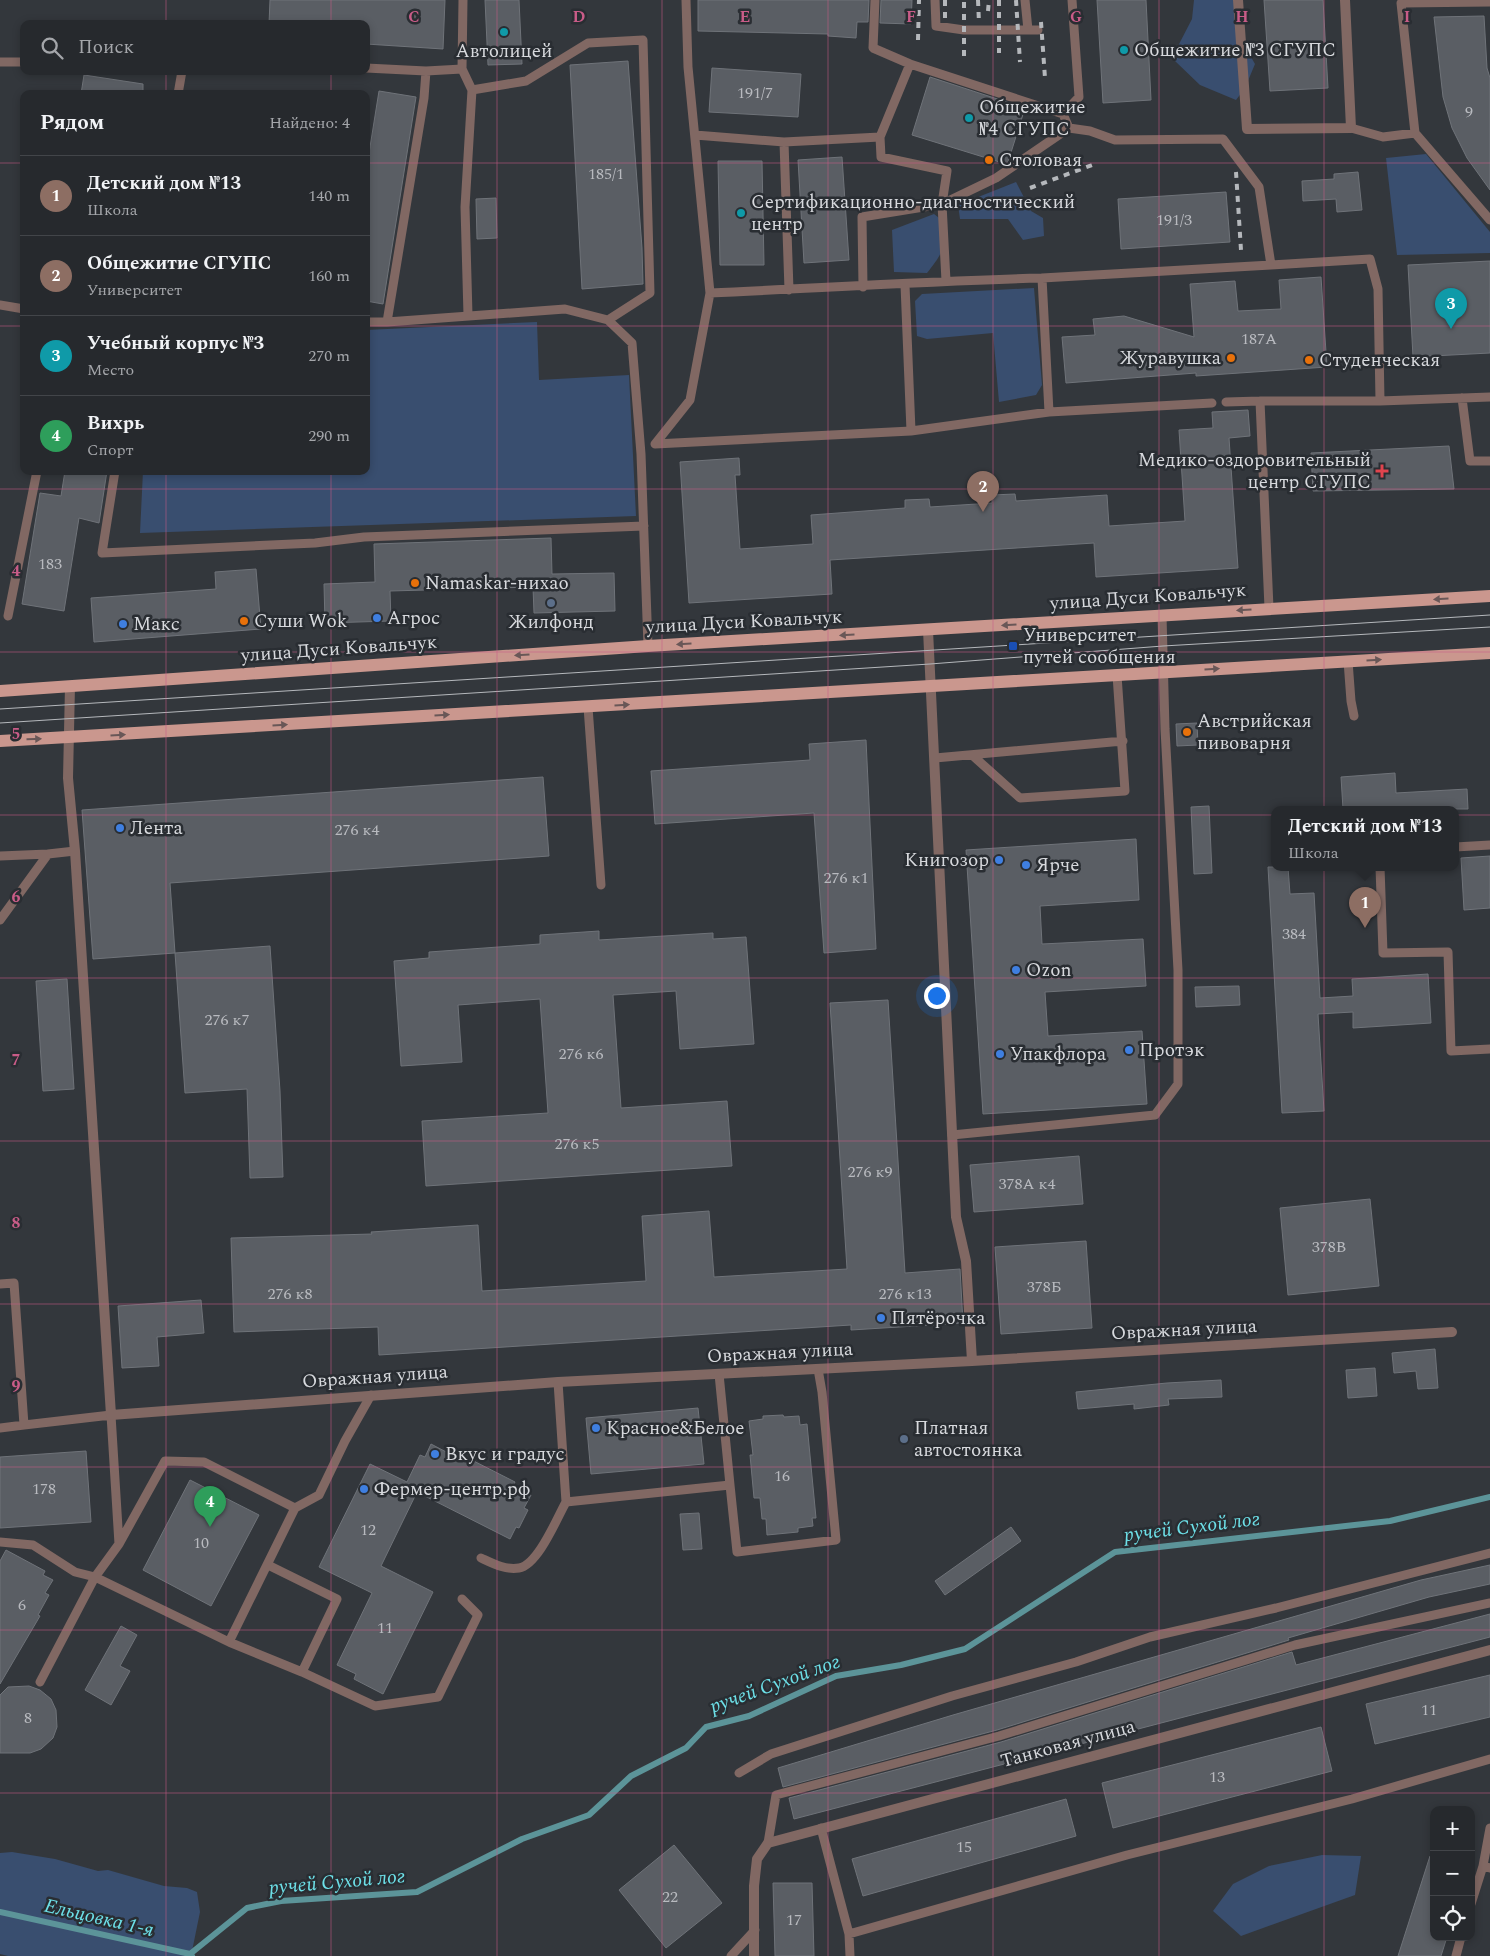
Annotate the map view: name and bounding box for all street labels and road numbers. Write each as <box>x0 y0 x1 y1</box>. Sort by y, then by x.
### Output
street label: улица Дуси Ковальчук <box>1048 576 1248 618</box>
street label: улица Дуси Ковальчук <box>644 602 843 642</box>
street label: улица Дуси Ковальчук <box>239 628 439 670</box>
street label: Овражная улица <box>1110 1312 1259 1348</box>
street label: Овражная улица <box>706 1335 855 1371</box>
street label: Овражная улица <box>301 1357 450 1397</box>
street label: Танковая улица <box>997 1712 1139 1776</box>

